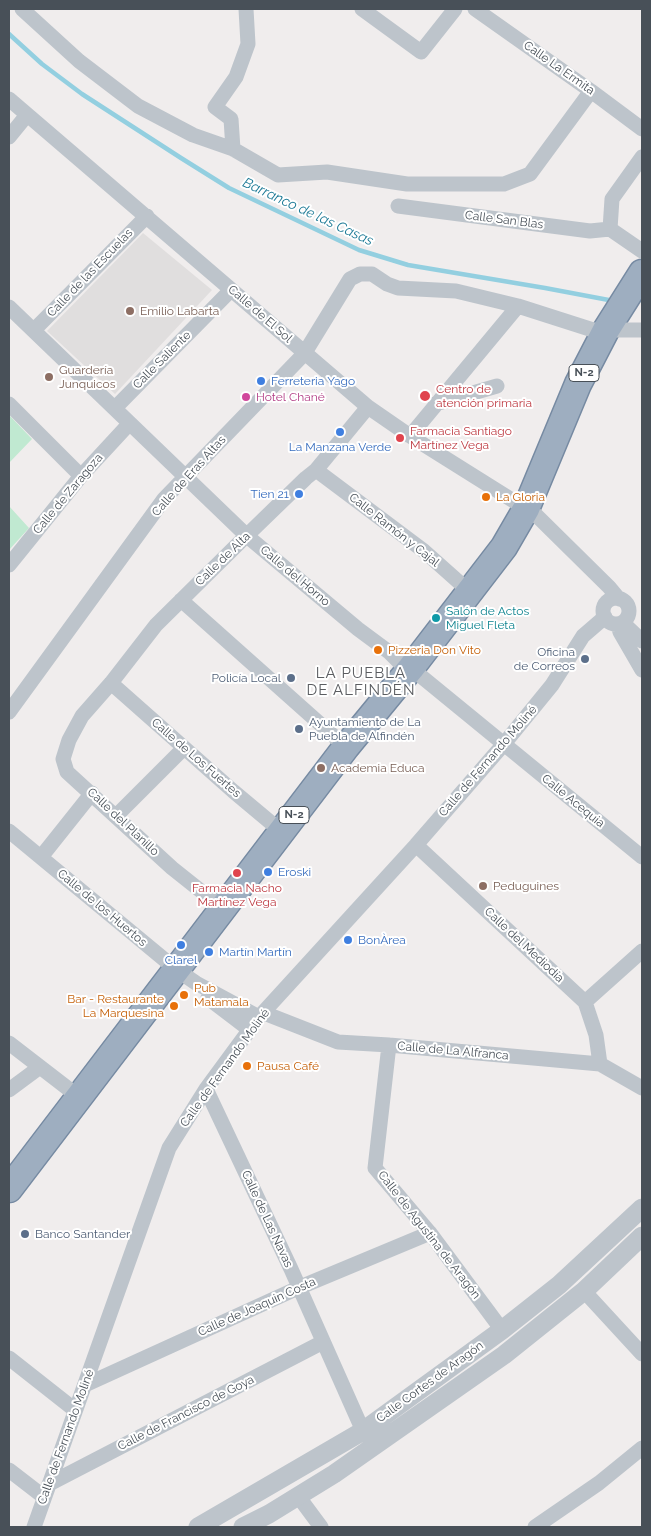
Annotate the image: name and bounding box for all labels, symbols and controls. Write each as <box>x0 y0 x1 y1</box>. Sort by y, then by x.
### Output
street label: Calle La Ermita <box>521 38 597 98</box>
water label: Barranco de las Casas <box>240 174 376 250</box>
street label: Calle San Blas <box>464 208 544 232</box>
street label: Calle de las Escuelas <box>44 226 136 320</box>
street label: Calle de El Sol <box>225 282 295 346</box>
place label: Emilio Labarta <box>140 304 219 318</box>
marker: Emilio Labarta <box>124 305 136 317</box>
street label: Calle Saliente <box>130 328 194 392</box>
place label: Guardería Junquicos <box>59 363 115 391</box>
road number: N-2 <box>569 364 599 382</box>
marker: Guardería Junquicos <box>43 371 55 383</box>
place label: Ferreteria Yago <box>271 374 355 388</box>
marker: Ferreteria Yago <box>255 375 267 387</box>
place label: Centro de atención primaria <box>436 382 532 410</box>
marker: Centro de atención primaria <box>418 389 432 403</box>
place label: Hotel Chané <box>256 390 325 404</box>
marker: Hotel Chané <box>240 391 252 403</box>
place label: Farmacia Santiago Martínez Vega <box>410 424 512 452</box>
marker: La Manzana Verde <box>334 426 346 438</box>
marker: Farmacia Santiago Martínez Vega <box>394 432 406 444</box>
street label: Calle de Eras Altas <box>149 433 229 519</box>
place label: La Manzana Verde <box>289 440 391 454</box>
street label: Calle de Zaragoza <box>30 451 106 537</box>
place label: Tien 21 <box>251 487 289 501</box>
marker: Tien 21 <box>293 488 305 500</box>
street label: Calle Ramón y Cajal <box>346 490 442 570</box>
place label: La Gloria <box>496 490 545 504</box>
marker: La Gloria <box>480 491 492 503</box>
street label: Calle de Alta <box>192 529 254 589</box>
street label: Calle del Horno <box>257 543 333 609</box>
place label: Salón de Actos Miguel Fleta <box>446 604 529 632</box>
marker: Salón de Actos Miguel Fleta <box>430 612 442 624</box>
place label: Pizzeria Don Vito <box>388 643 481 657</box>
marker: Pizzeria Don Vito <box>372 644 384 656</box>
place label: Oficina de Correos <box>514 645 575 673</box>
marker: Oficina de Correos <box>579 653 591 665</box>
district label: LA PUEBLA DE ALFINDÉN <box>305 664 417 699</box>
place label: Policía Local <box>211 671 281 685</box>
marker: Policía Local <box>285 672 297 684</box>
street label: Calle de Fernando Moliné <box>436 702 540 820</box>
street label: Calle de Los Fuertes <box>148 715 244 801</box>
place label: Ayuntamiento de La Puebla de Alfindén <box>309 715 421 743</box>
marker: Ayuntamiento de La Puebla de Alfindén <box>293 723 305 735</box>
place label: Academia Educa <box>331 761 425 775</box>
marker: Academia Educa <box>315 762 327 774</box>
street label: Calle Acequia <box>539 771 607 831</box>
street label: Calle del Planillo <box>84 785 162 859</box>
road number: N-2 <box>279 806 309 824</box>
place label: Eroski <box>278 865 311 879</box>
street label: Calle de los Huertos <box>54 866 150 950</box>
marker: Eroski <box>262 866 274 878</box>
marker: Farmacia Nacho Martínez Vega <box>231 867 243 879</box>
place label: Peduguines <box>493 879 559 893</box>
marker: Peduguines <box>477 880 489 892</box>
place label: Farmacia Nacho Martínez Vega <box>192 881 282 909</box>
street label: Calle del Mediodía <box>481 904 567 986</box>
place label: BonÀrea <box>358 933 406 947</box>
marker: BonÀrea <box>342 934 354 946</box>
marker: Clarel <box>175 939 187 951</box>
place label: Martín Martín <box>219 945 292 959</box>
marker: Martín Martín <box>203 946 215 958</box>
place label: Clarel <box>165 953 197 967</box>
place label: Pub Matamala <box>194 981 249 1009</box>
marker: Pub Matamala <box>178 989 190 1001</box>
place label: Bar - Restaurante La Marquesina <box>67 992 164 1020</box>
marker: Bar - Restaurante La Marquesina <box>168 1000 180 1012</box>
street label: Calle de Fernando Moliné <box>177 1006 273 1130</box>
street label: Calle de La Alfranca <box>397 1039 509 1063</box>
place label: Pausa Café <box>257 1059 319 1073</box>
marker: Pausa Café <box>241 1060 253 1072</box>
street label: Calle de Las Navas <box>238 1168 296 1270</box>
street label: Calle de Agustina de Aragón <box>375 1168 483 1302</box>
place label: Banco Santander <box>35 1227 130 1241</box>
marker: Banco Santander <box>19 1228 31 1240</box>
street label: Calle de Joaquin Costa <box>196 1275 318 1339</box>
street label: Calle Cortes de Aragón <box>374 1338 486 1426</box>
street label: Calle de Fernando Moliné <box>35 1368 97 1506</box>
street label: Calle de Francisco de Goya <box>115 1372 257 1454</box>

